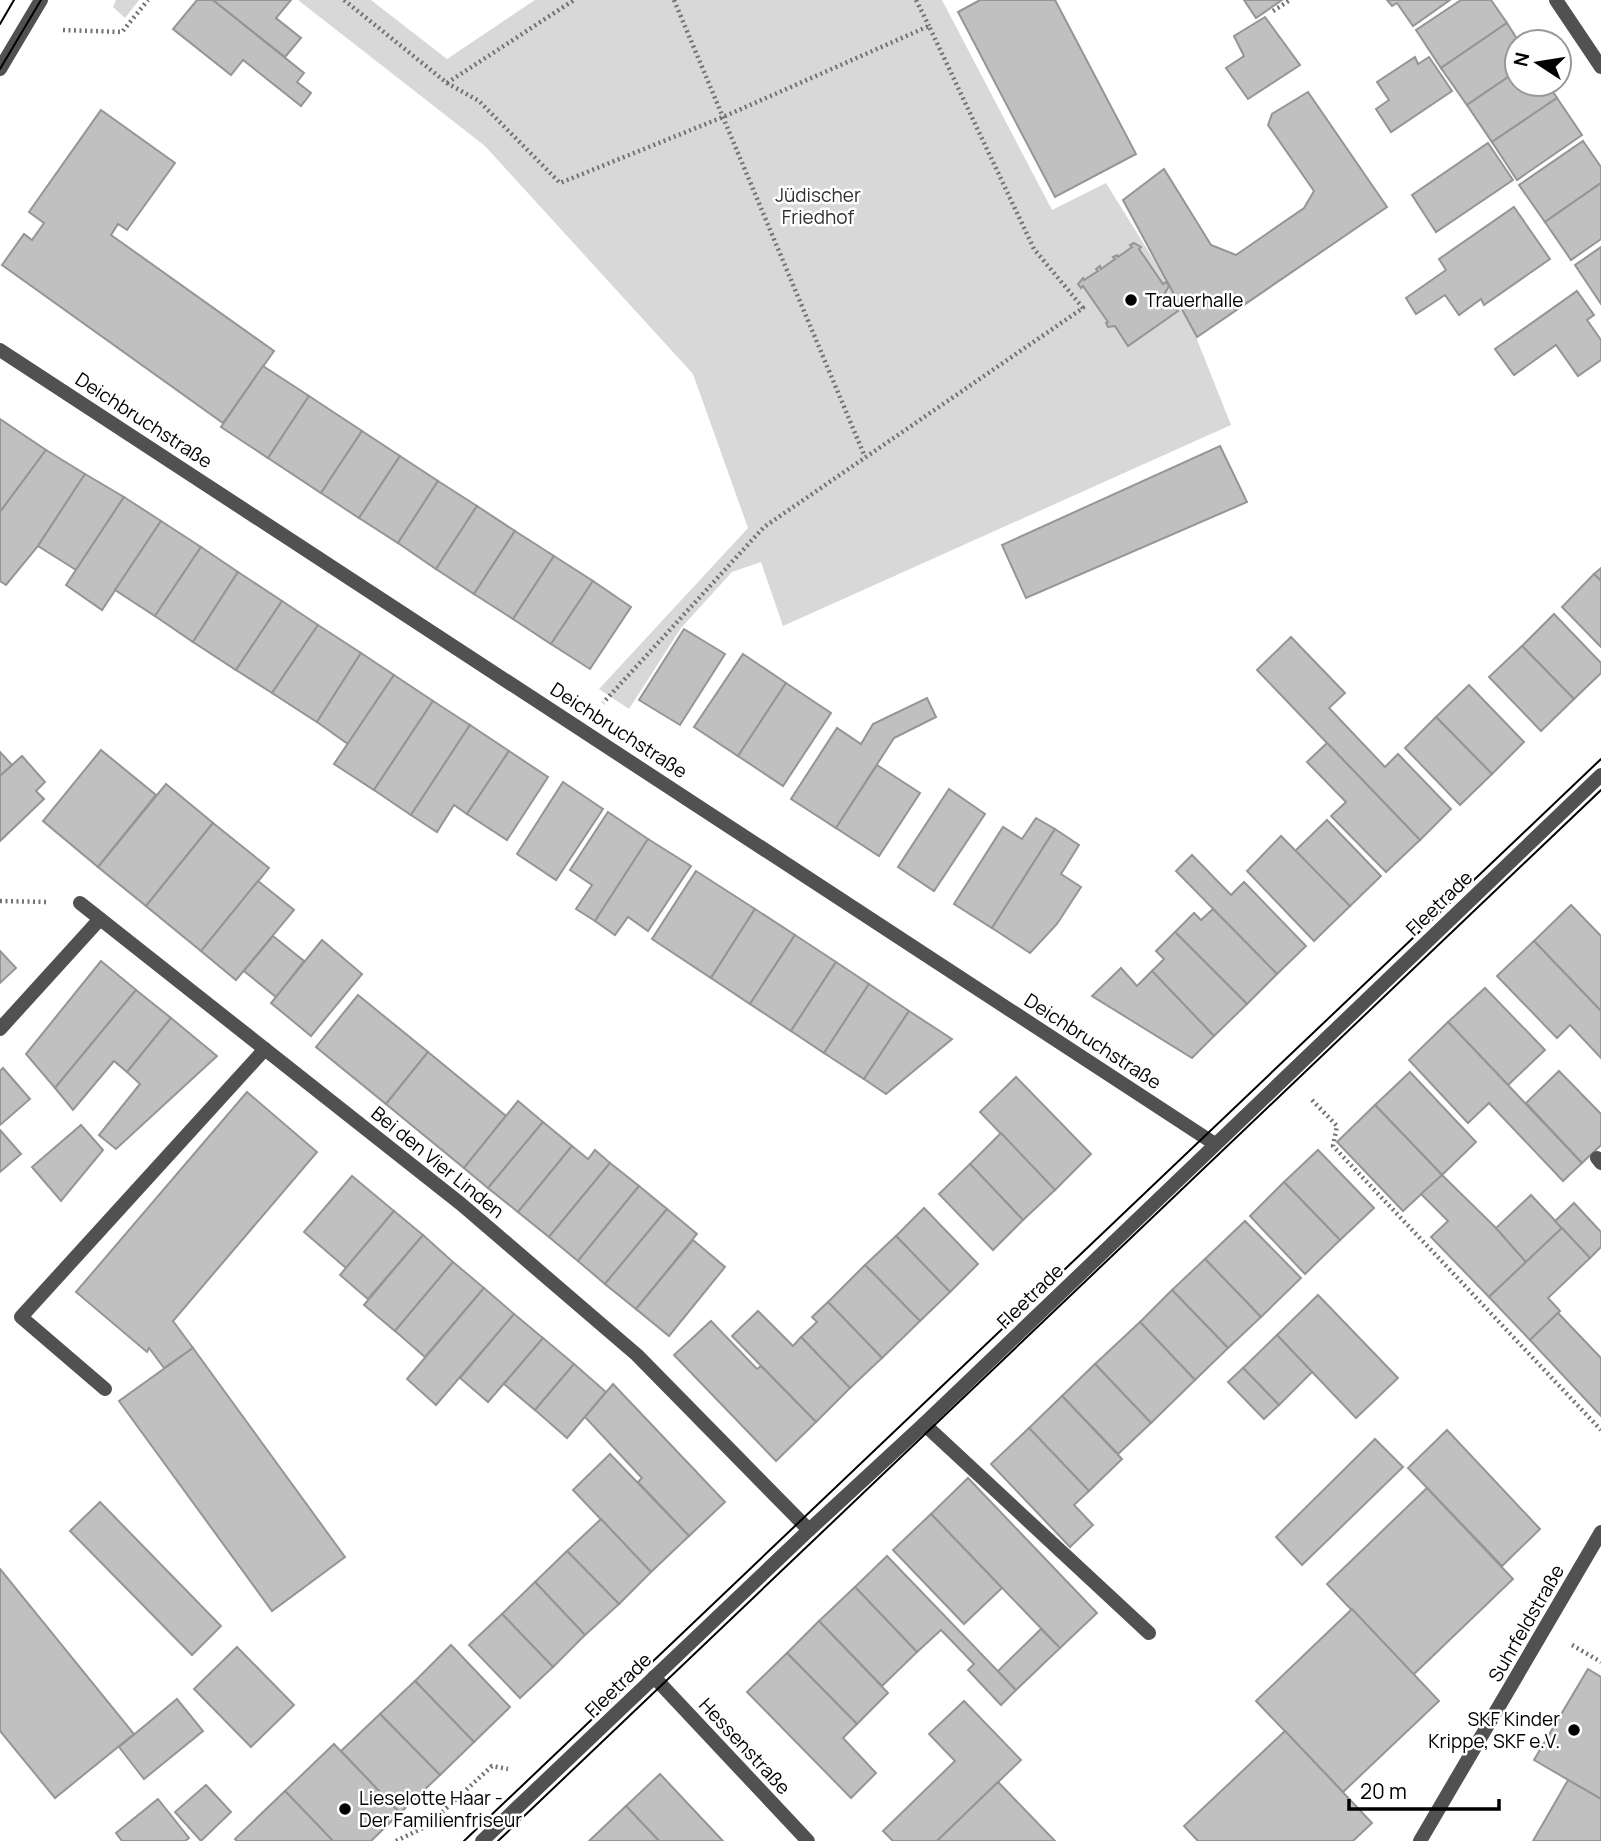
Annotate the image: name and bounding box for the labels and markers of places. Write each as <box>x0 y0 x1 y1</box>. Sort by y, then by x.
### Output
place label: Trauerhalle <box>1145 287 1243 313</box>
marker: Trauerhalle <box>1123 292 1139 308</box>
place label: SKF Kinder Krippe, SKF e.V. <box>1428 1706 1560 1754</box>
marker: SKF Kinder Krippe, SKF e.V. <box>1566 1722 1582 1738</box>
place label: Lieselotte Haar - Der Familienfriseur <box>359 1785 522 1833</box>
marker: Lieselotte Haar - Der Familienfriseur <box>337 1801 353 1817</box>

